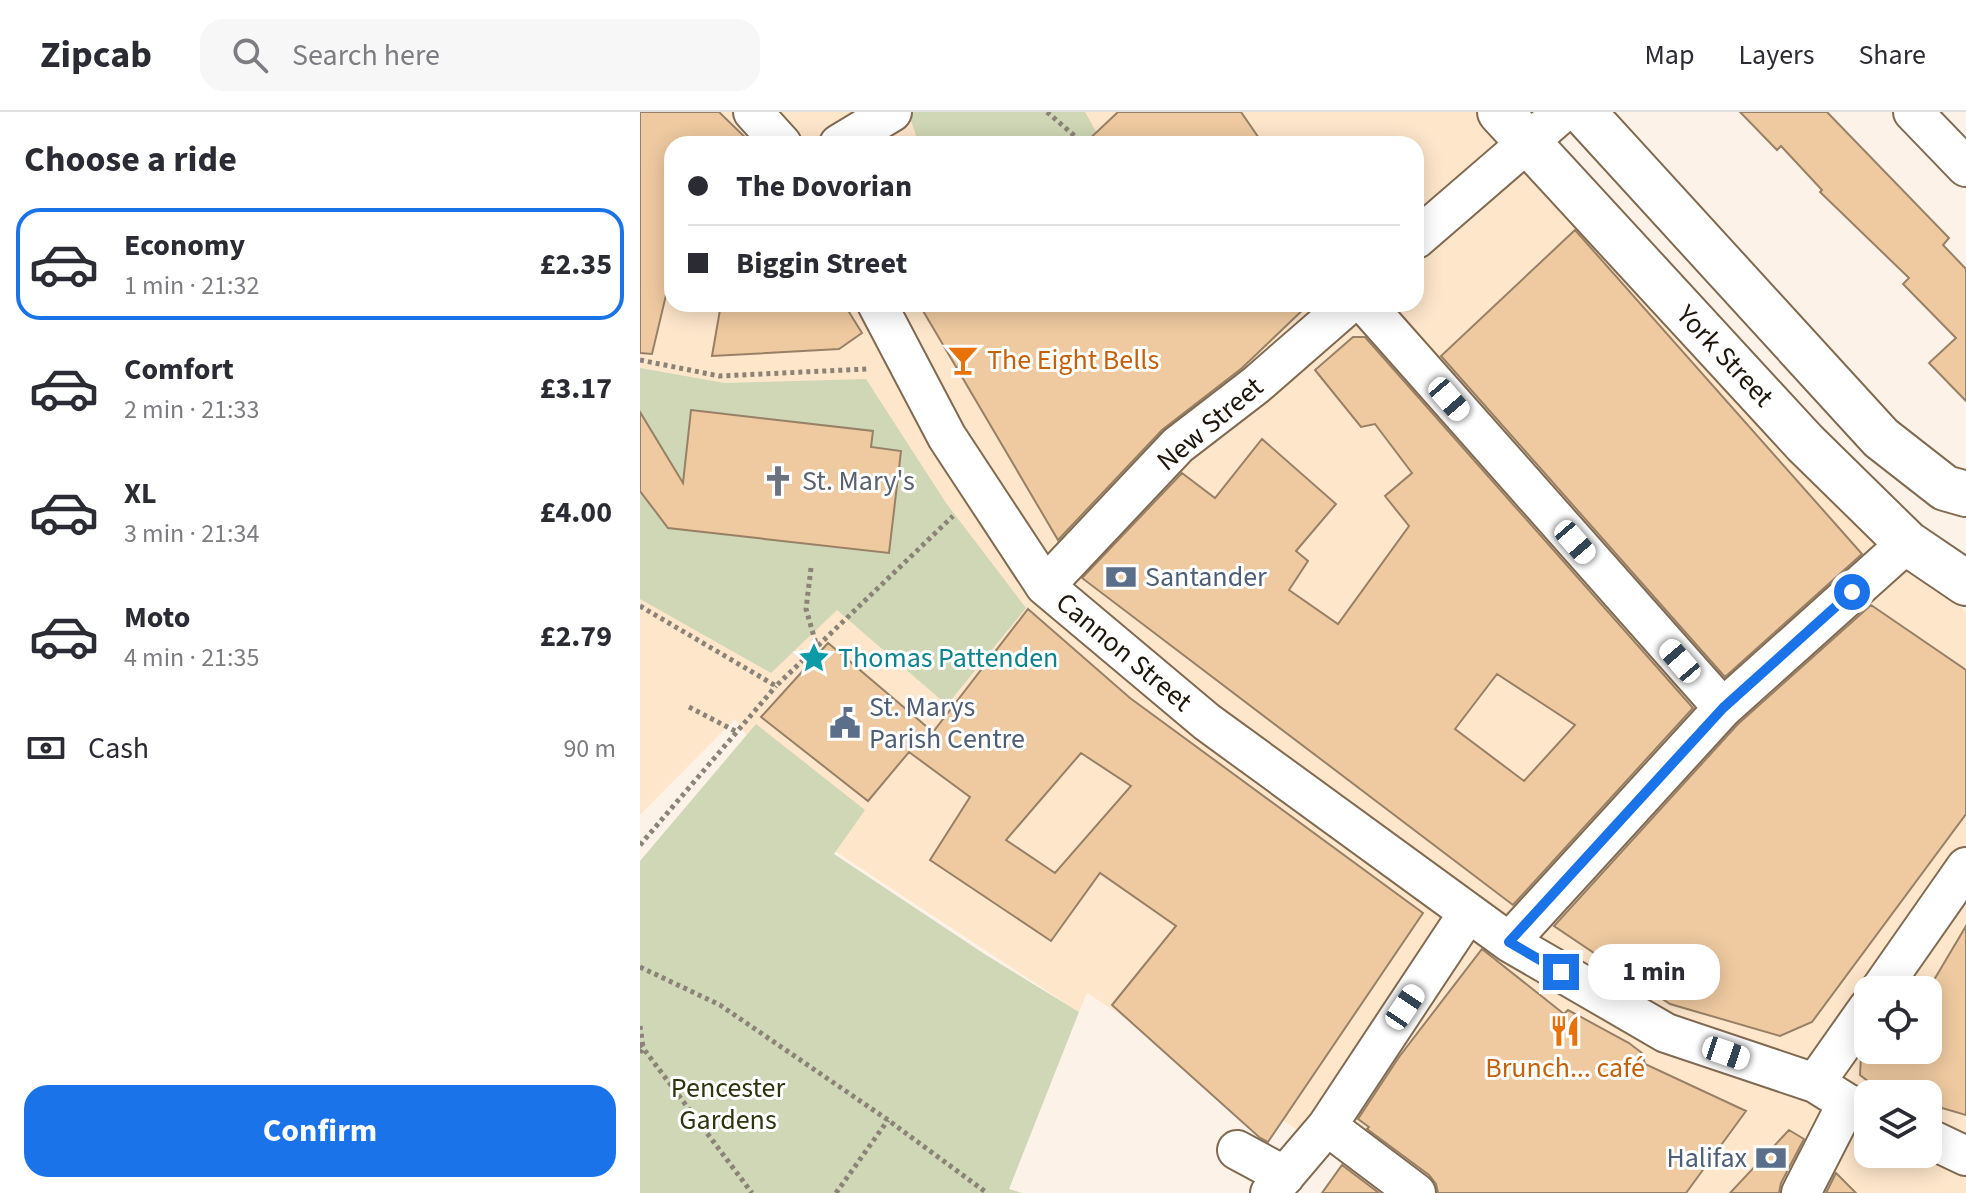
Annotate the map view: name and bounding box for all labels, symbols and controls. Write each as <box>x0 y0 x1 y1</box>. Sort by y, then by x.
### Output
search box <box>200 19 760 91</box>
text: Zipcab <box>40 28 152 82</box>
icon: search <box>228 33 272 77</box>
text: Search here <box>292 34 440 77</box>
text: Map <box>1644 35 1694 75</box>
text: Layers <box>1738 35 1814 75</box>
text: Share <box>1858 35 1926 75</box>
text: Choose a ride <box>24 134 237 185</box>
text: The Dovorian <box>736 165 912 208</box>
text: Economy <box>124 224 245 267</box>
icon: car <box>28 228 100 300</box>
text: Biggin Street <box>736 242 907 285</box>
text: £2.35 <box>540 243 612 286</box>
text: 1 min · 21:32 <box>124 267 259 304</box>
street label: York Street <box>1666 295 1783 416</box>
place label: The Eight Bells <box>987 340 1159 380</box>
bar icon: The Eight Bells <box>946 343 980 377</box>
text: Comfort <box>124 348 234 391</box>
icon: car <box>28 352 100 424</box>
text: £3.17 <box>540 367 612 410</box>
street label: New Street <box>1148 367 1272 480</box>
car <box>1424 373 1474 425</box>
text: 2 min · 21:33 <box>124 391 259 428</box>
place label: St. Mary's <box>802 461 915 501</box>
church icon: St. Mary's <box>761 464 795 498</box>
text: XL <box>124 472 157 515</box>
icon: car <box>28 476 100 548</box>
text: £4.00 <box>540 491 612 534</box>
text: 3 min · 21:34 <box>124 515 259 552</box>
car <box>1550 516 1600 568</box>
place label: Santander <box>1145 557 1267 597</box>
bank icon: Santander <box>1104 560 1138 594</box>
route start <box>1834 574 1870 610</box>
street label: Cannon Street <box>1047 583 1201 721</box>
text: Moto <box>124 596 190 639</box>
icon: car <box>28 600 100 672</box>
text: £2.79 <box>540 615 612 658</box>
car <box>1655 635 1705 687</box>
place label: Thomas Pattenden <box>838 638 1058 678</box>
text: 4 min · 21:35 <box>124 639 259 676</box>
place icon: Thomas Pattenden <box>797 641 831 675</box>
place label: St. Marys Parish Centre <box>869 687 1025 759</box>
public building icon: St. Marys Parish Centre <box>828 706 862 740</box>
icon: cash <box>24 726 68 770</box>
text: Cash <box>88 727 149 770</box>
text: 90 m <box>563 730 616 767</box>
callout: 1 min <box>1589 944 1721 1000</box>
text: 1 min <box>1622 953 1686 990</box>
route end <box>1543 954 1579 990</box>
map controls <box>1854 976 1942 1168</box>
button: locate <box>1854 976 1942 1064</box>
car <box>1382 980 1428 1034</box>
restaurant icon: Brunch... café <box>1548 1014 1582 1048</box>
car <box>1699 1034 1753 1072</box>
place label: Brunch... café <box>1485 1048 1645 1088</box>
park label: Pencester Gardens <box>671 1068 785 1140</box>
button: layers <box>1854 1080 1942 1168</box>
button: Confirm <box>24 1085 616 1177</box>
place label: Halifax <box>1666 1138 1747 1178</box>
bank icon: Halifax <box>1754 1141 1788 1175</box>

